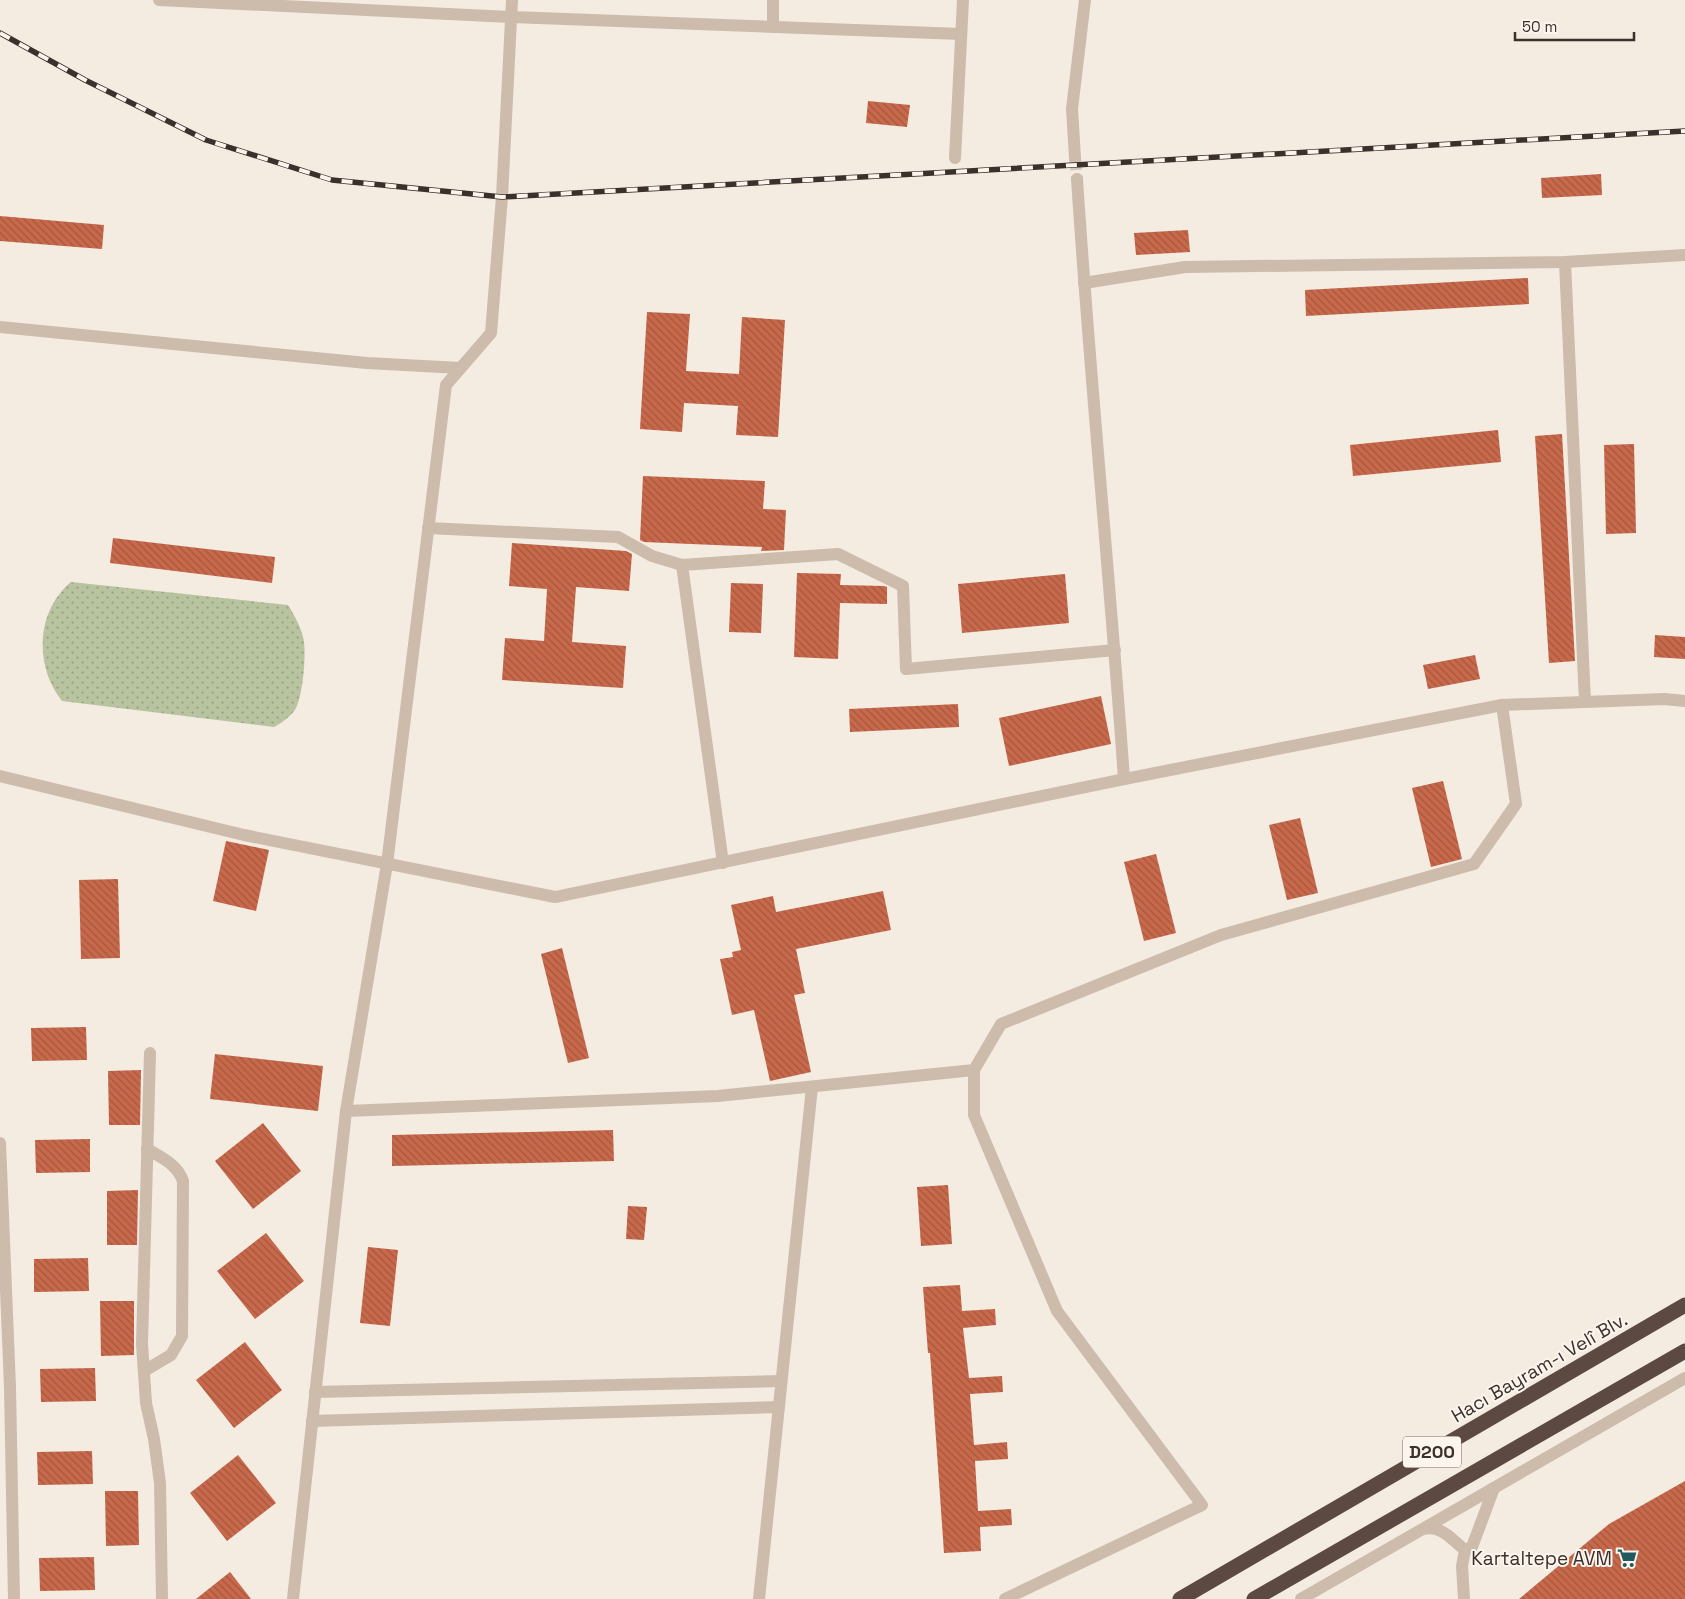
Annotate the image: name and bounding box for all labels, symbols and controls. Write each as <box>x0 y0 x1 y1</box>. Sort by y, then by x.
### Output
scale bar <box>1515 10 1634 42</box>
text: 50 m <box>1522 17 1557 36</box>
street label: Hacı Bayram-ı Velî Blv. <box>1447 1307 1632 1428</box>
road number: D200 <box>1403 1436 1461 1468</box>
place label: Kartaltepe AVM <box>1471 1546 1612 1571</box>
supermarket icon: Kartaltepe AVM <box>1616 1547 1638 1569</box>

